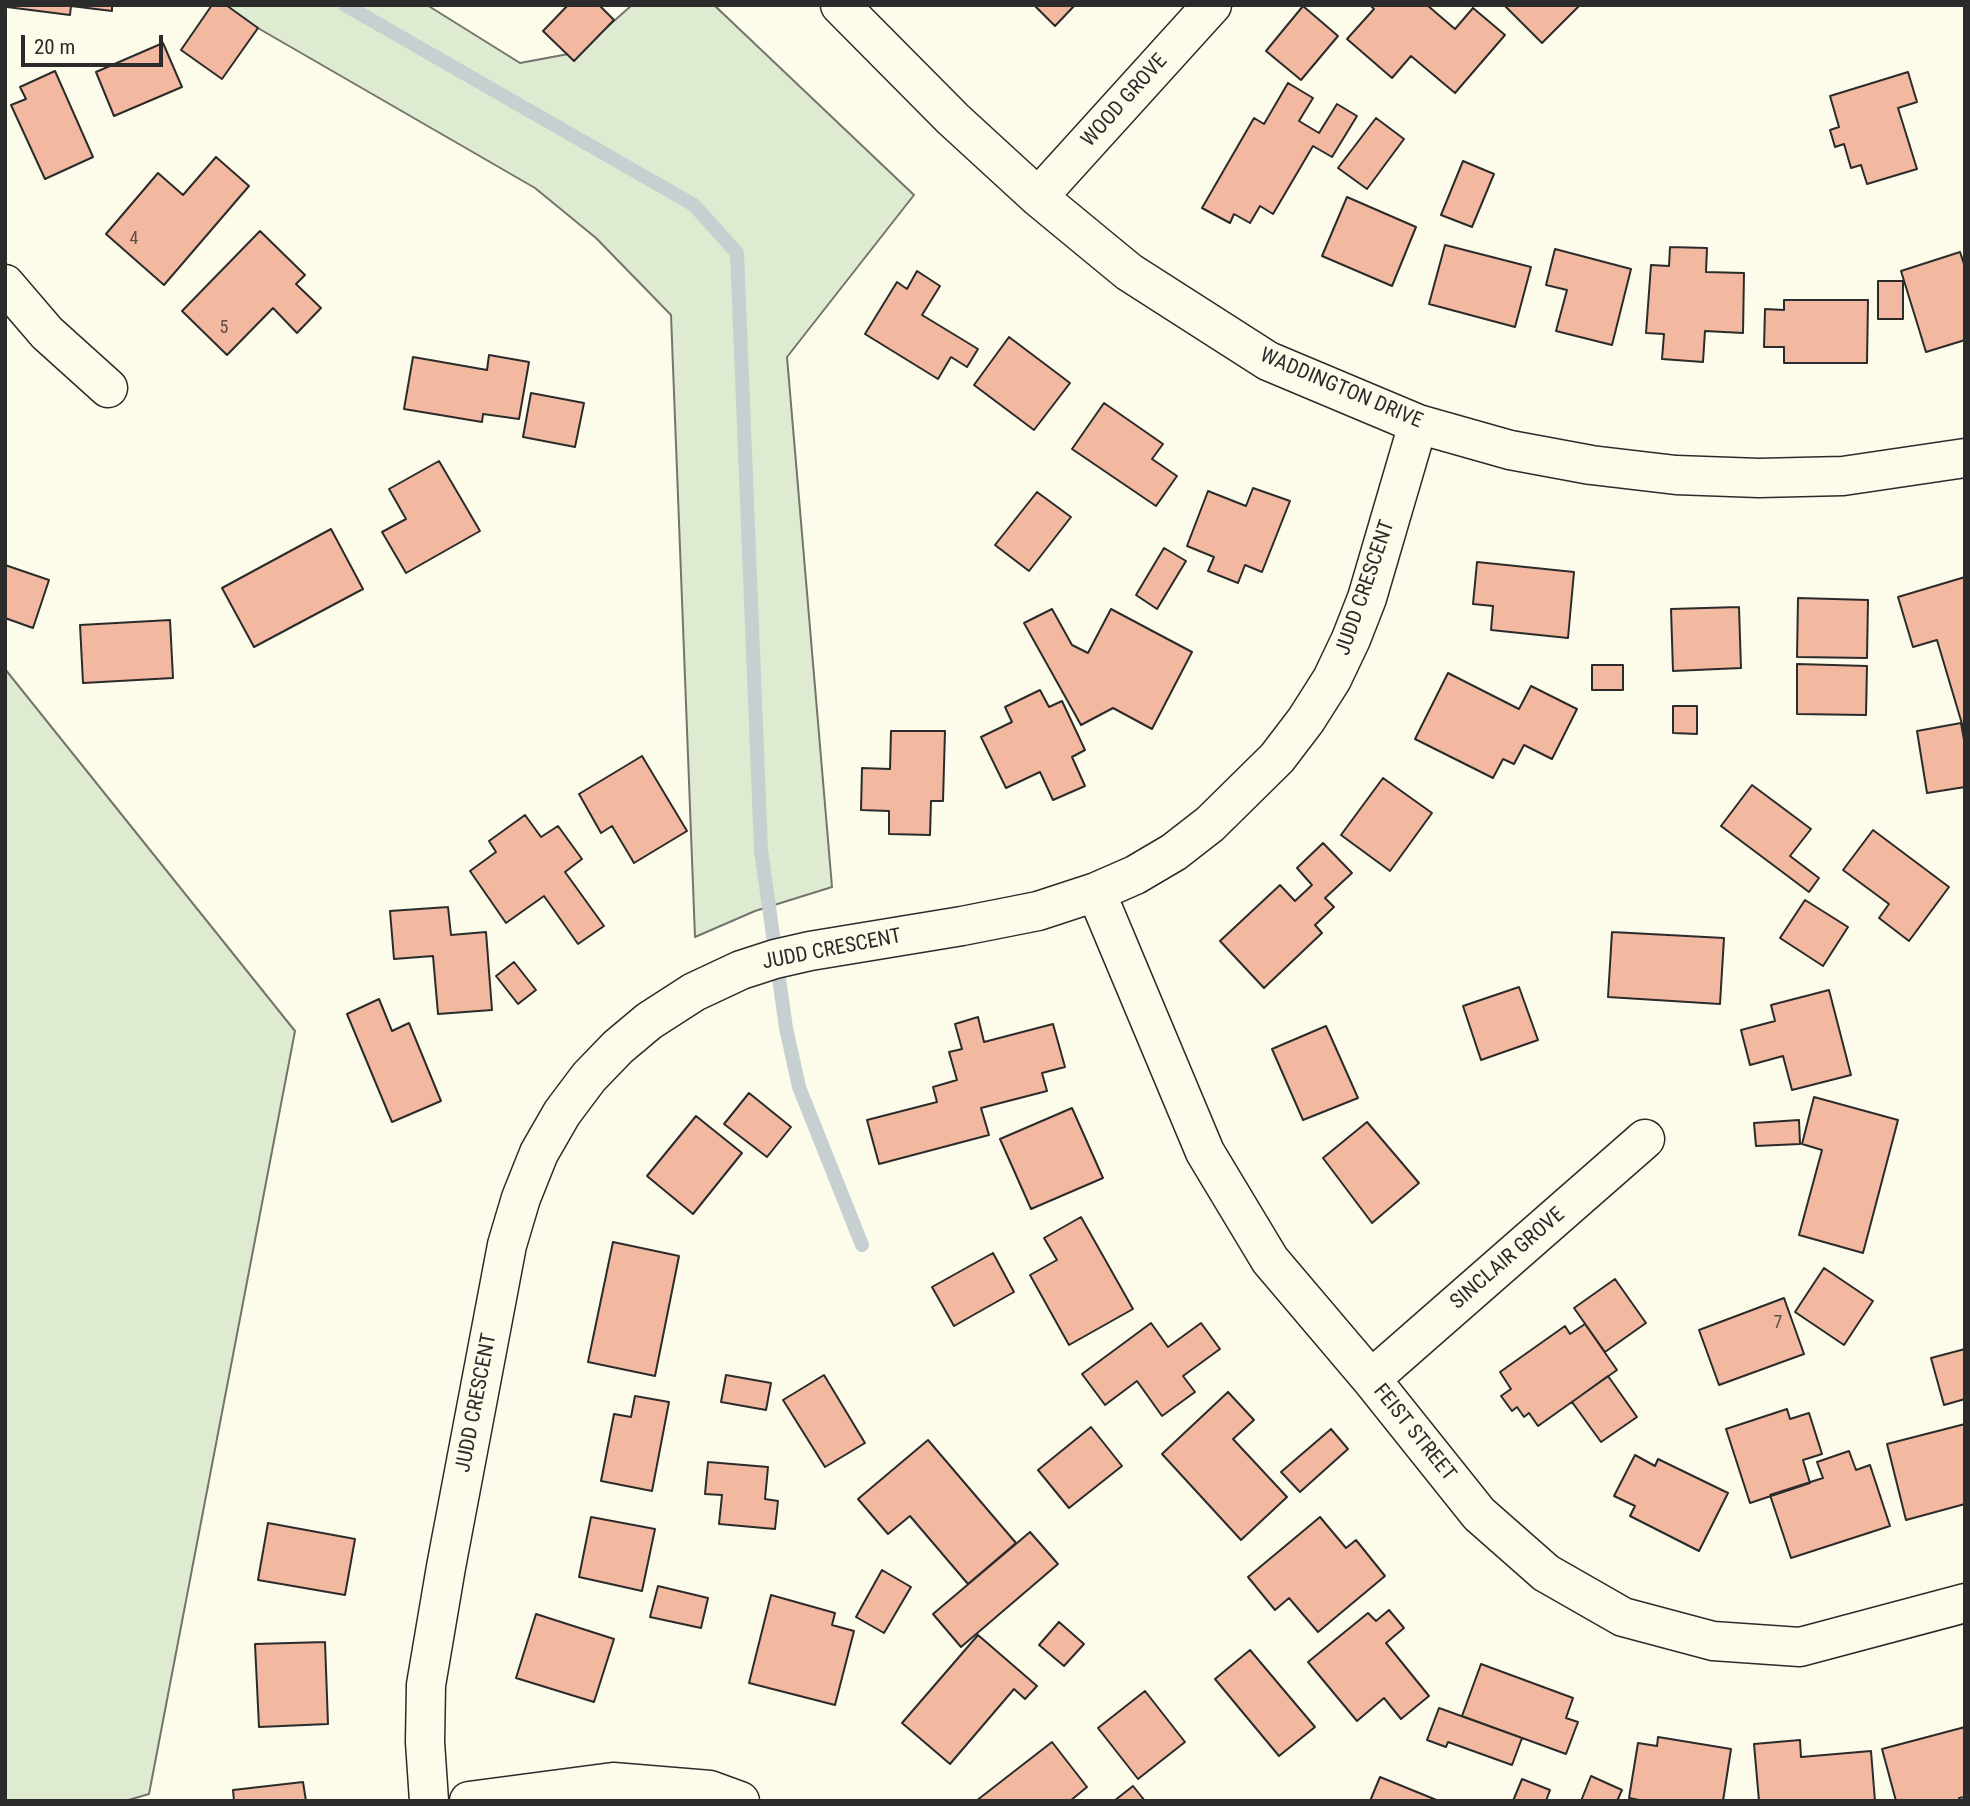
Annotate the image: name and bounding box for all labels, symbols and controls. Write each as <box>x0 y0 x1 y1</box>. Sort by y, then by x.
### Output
scale bar <box>24 21 166 65</box>
text: 20 m <box>34 35 75 59</box>
street label: WOOD GROVE <box>1077 49 1173 153</box>
house number: 4 <box>130 228 138 250</box>
house number: 5 <box>220 317 228 339</box>
street label: WADDINGTON DRIVE <box>1256 343 1426 435</box>
street label: JUDD CRESCENT <box>1331 517 1401 659</box>
street label: JUDD CRESCENT <box>760 924 904 976</box>
street label: SINCLAIR GROVE <box>1446 1203 1570 1315</box>
house number: 7 <box>1774 1312 1782 1334</box>
street label: JUDD CRESCENT <box>451 1331 503 1475</box>
street label: FEIST STREET <box>1367 1379 1461 1487</box>

